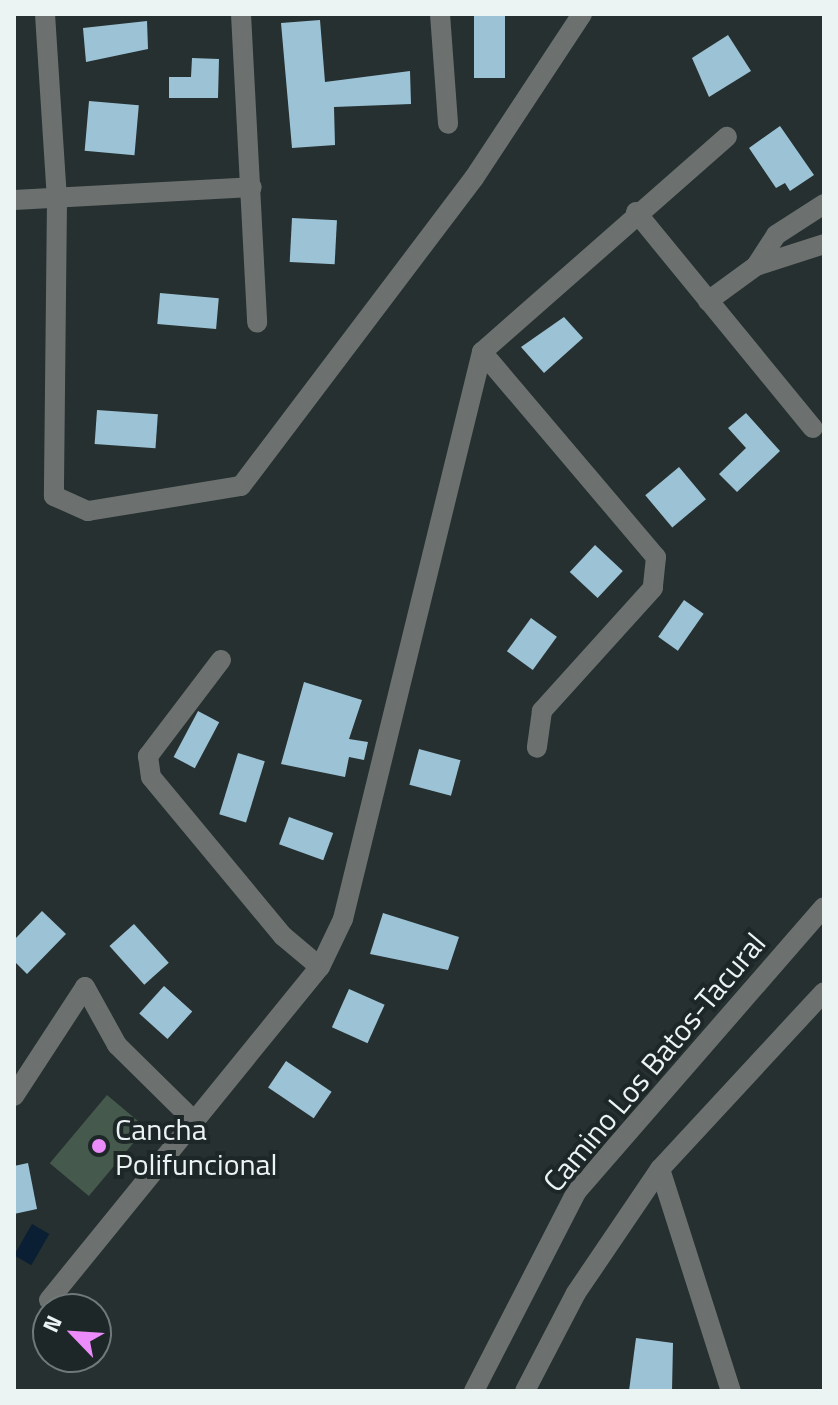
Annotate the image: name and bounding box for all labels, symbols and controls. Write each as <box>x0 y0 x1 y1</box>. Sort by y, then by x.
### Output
street label: Camino Los Batos-Tacural <box>535 925 773 1199</box>
place label: Cancha Polifuncional <box>115 1111 278 1182</box>
marker: Cancha Polifuncional <box>90 1137 108 1155</box>
north arrow <box>32 1293 112 1373</box>
text: N <box>33 1310 71 1338</box>

